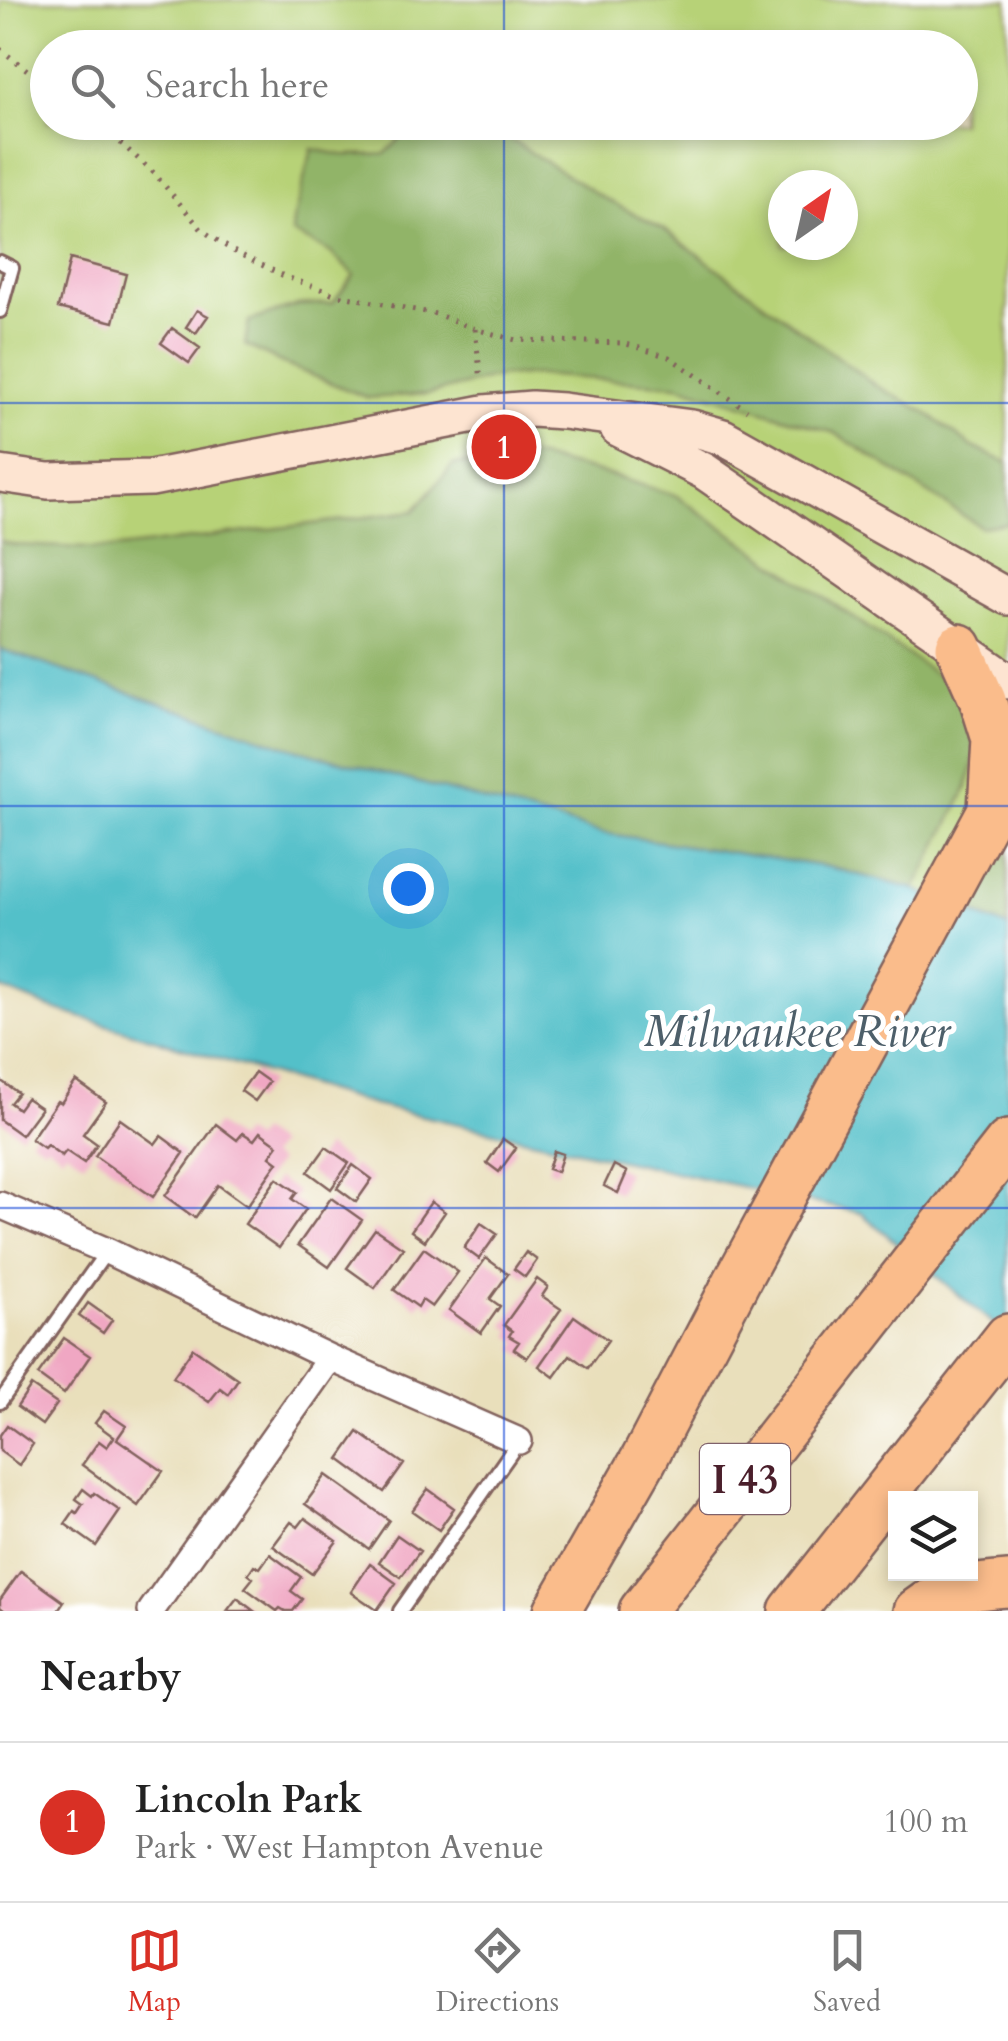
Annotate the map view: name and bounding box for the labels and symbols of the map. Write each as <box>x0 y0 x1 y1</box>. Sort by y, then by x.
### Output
north arrow <box>768 170 858 260</box>
pin: 1 <box>472 410 536 484</box>
your location <box>383 863 434 914</box>
water label: Milwaukee River <box>644 1001 952 1062</box>
road number: I 43 <box>700 1444 790 1514</box>

